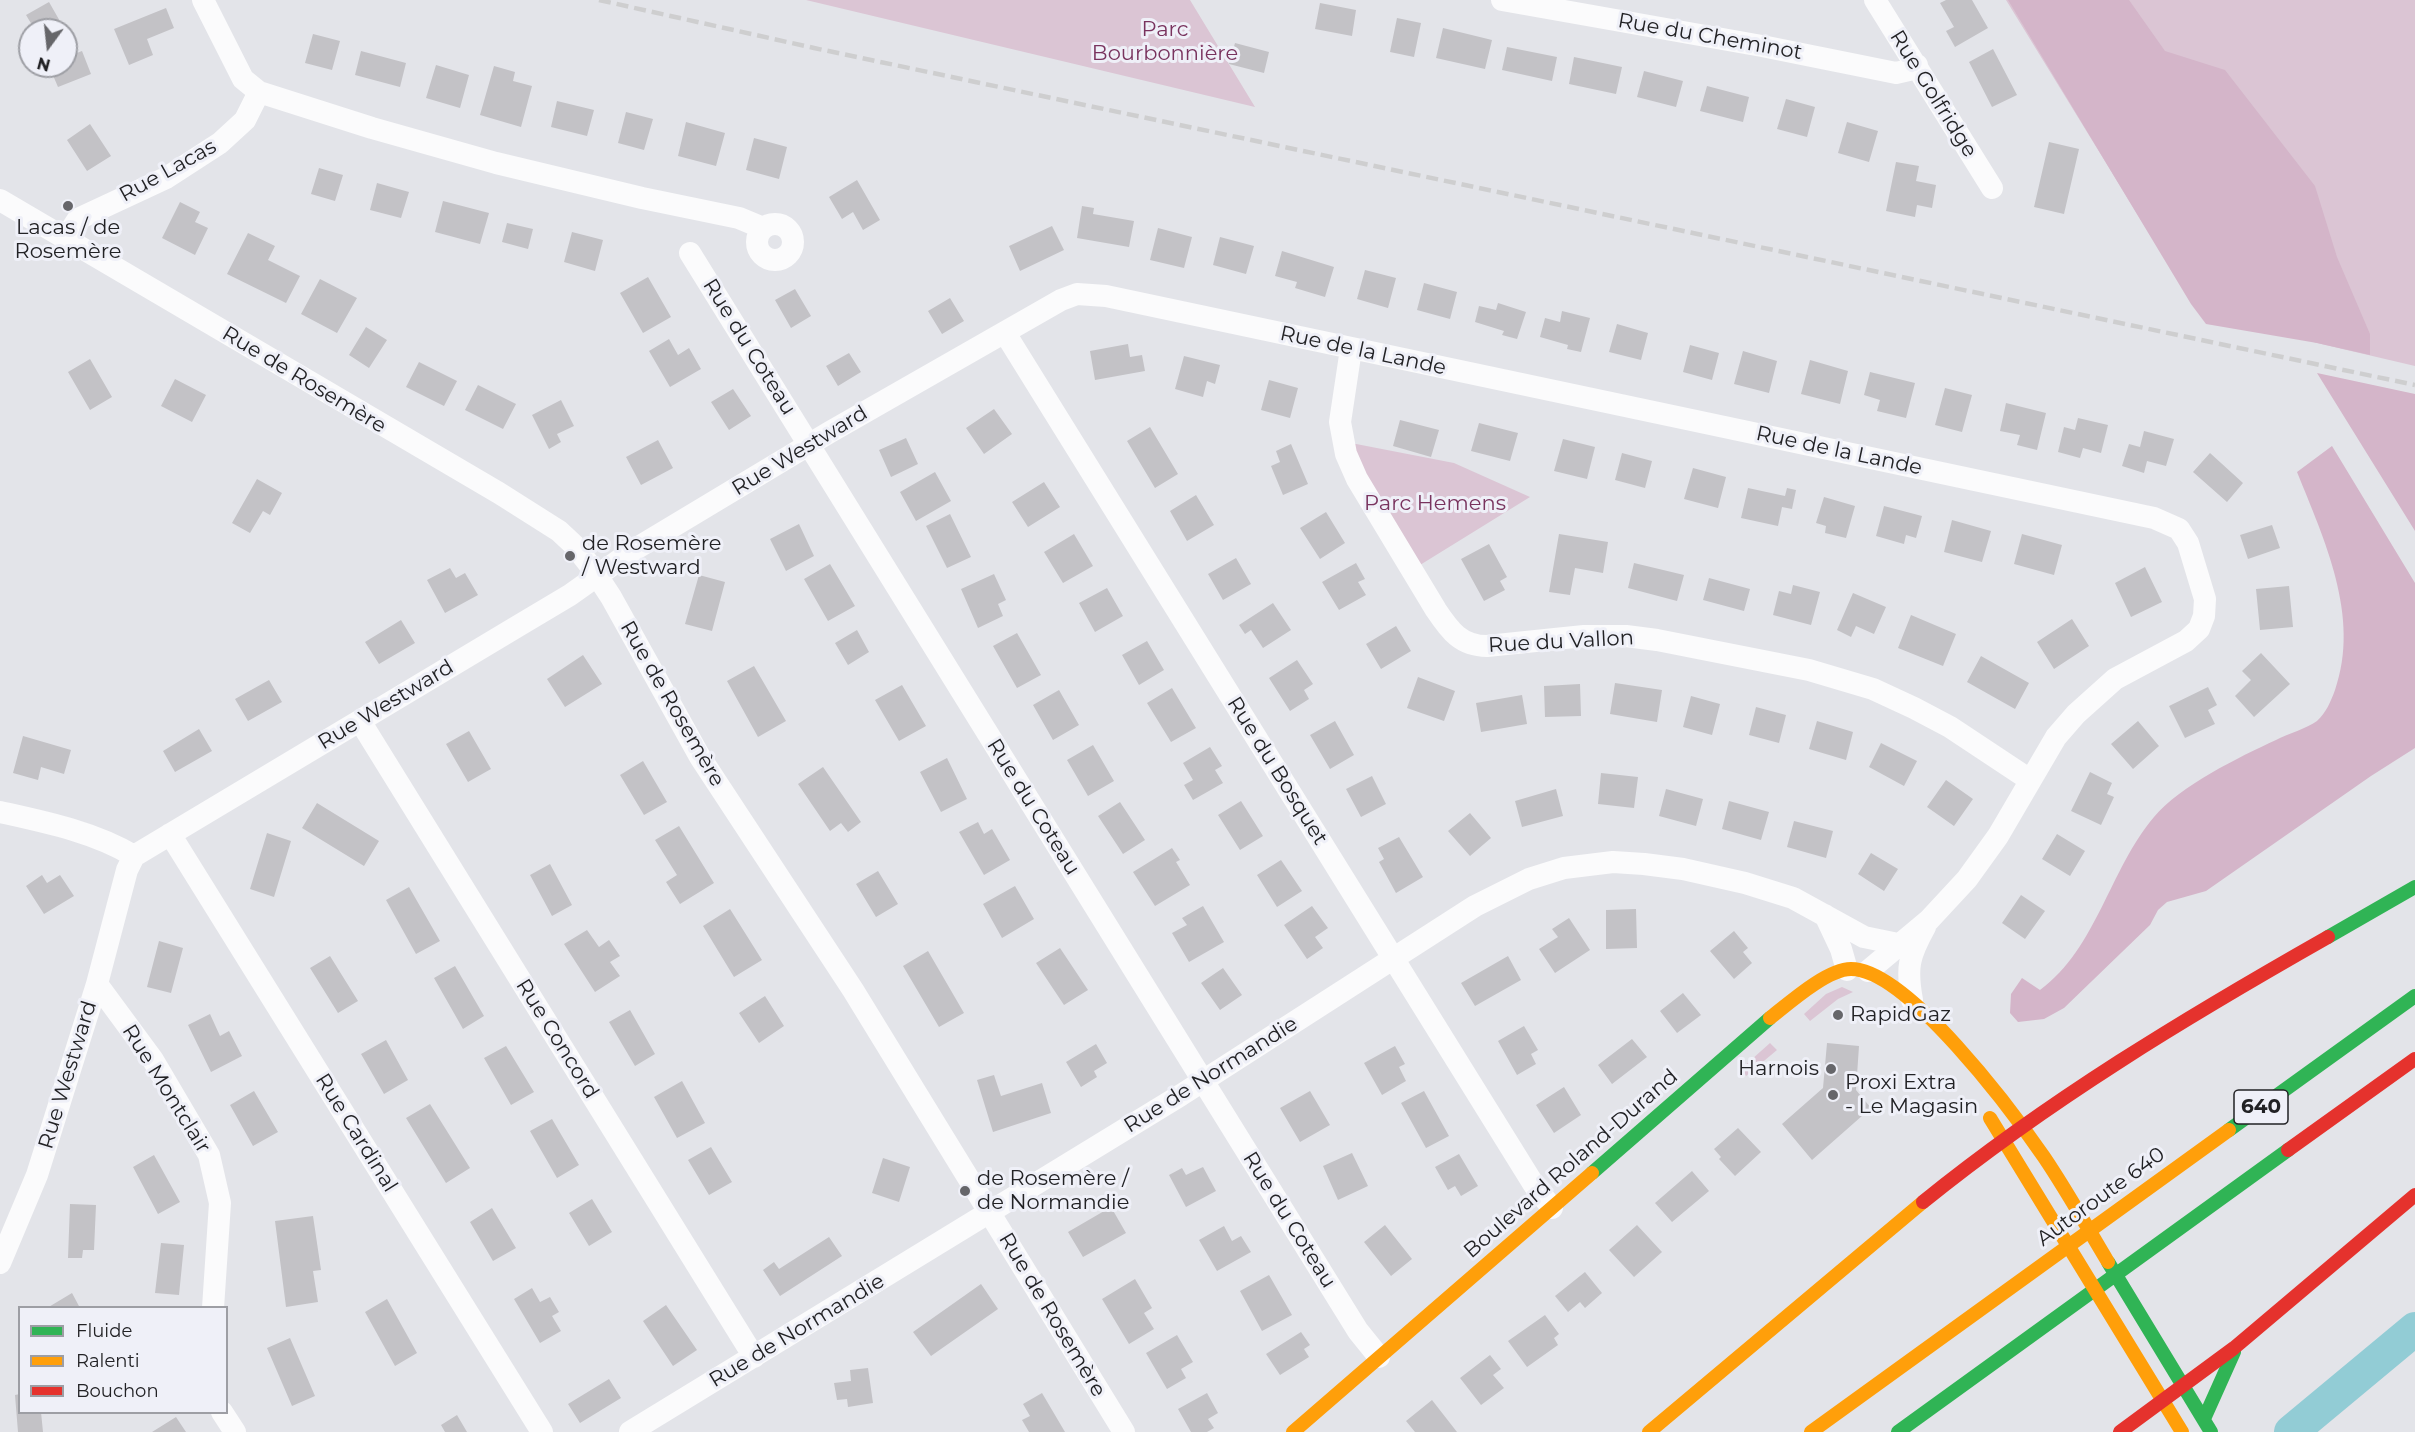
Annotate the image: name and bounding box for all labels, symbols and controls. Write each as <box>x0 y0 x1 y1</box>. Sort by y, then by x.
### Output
street label: Rue du Cheminot <box>1616 8 1804 66</box>
park label: Parc Bourbonnière <box>1092 17 1238 67</box>
north arrow <box>18 18 78 78</box>
street label: Rue Golfridge <box>1884 26 1982 162</box>
text: N <box>35 53 52 75</box>
street label: Rue Lacas <box>115 134 221 208</box>
marker: Lacas / de Rosemère <box>61 199 75 213</box>
place label: Lacas / de Rosemère <box>14 215 122 265</box>
street label: Rue du Coteau <box>697 274 801 420</box>
street label: Rue de Rosemère <box>217 321 391 439</box>
street label: Rue de la Lande <box>1278 321 1448 381</box>
street label: Rue Westward <box>728 401 872 501</box>
street label: Rue de la Lande <box>1754 421 1924 481</box>
park label: Parc Hemens <box>1364 491 1506 517</box>
place label: de Rosemère / Westward <box>582 531 722 581</box>
marker: de Rosemère / Westward <box>563 549 577 563</box>
street label: Rue de Rosemère <box>614 617 730 791</box>
street label: Rue du Vallon <box>1487 626 1635 658</box>
street label: Rue Westward <box>314 655 458 755</box>
street label: Rue du Bosquet <box>1221 692 1333 850</box>
street label: Rue du Coteau <box>981 734 1085 880</box>
street label: Rue Concord <box>510 974 604 1104</box>
street label: Rue Westward <box>33 998 103 1152</box>
place label: RapidGaz <box>1850 1002 1951 1028</box>
marker: RapidGaz <box>1831 1008 1845 1022</box>
street label: Rue de Normandie <box>1120 1011 1302 1139</box>
street label: Rue Montclair <box>116 1020 216 1158</box>
place label: Harnois <box>1738 1056 1819 1082</box>
marker: Harnois <box>1824 1062 1838 1076</box>
street label: Boulevard Roland-Durand <box>1459 1064 1683 1264</box>
street label: Rue Cardinal <box>310 1069 402 1197</box>
place label: Proxi Extra - Le Magasin <box>1845 1070 1978 1120</box>
marker: Proxi Extra - Le Magasin <box>1826 1088 1840 1102</box>
road number: 640 <box>2234 1090 2288 1124</box>
street label: Autoroute 640 <box>2032 1142 2170 1252</box>
street label: Rue du Coteau <box>1237 1147 1341 1293</box>
place label: de Rosemère / de Normandie <box>977 1166 1129 1216</box>
marker: de Rosemère / de Normandie <box>958 1184 972 1198</box>
street label: Rue de Rosemère <box>993 1228 1111 1402</box>
street label: Rue de Normandie <box>705 1269 889 1393</box>
legend <box>18 1306 228 1414</box>
text: Fluide <box>76 1320 132 1342</box>
text: Ralenti <box>76 1350 140 1372</box>
text: Bouchon <box>76 1380 159 1402</box>

